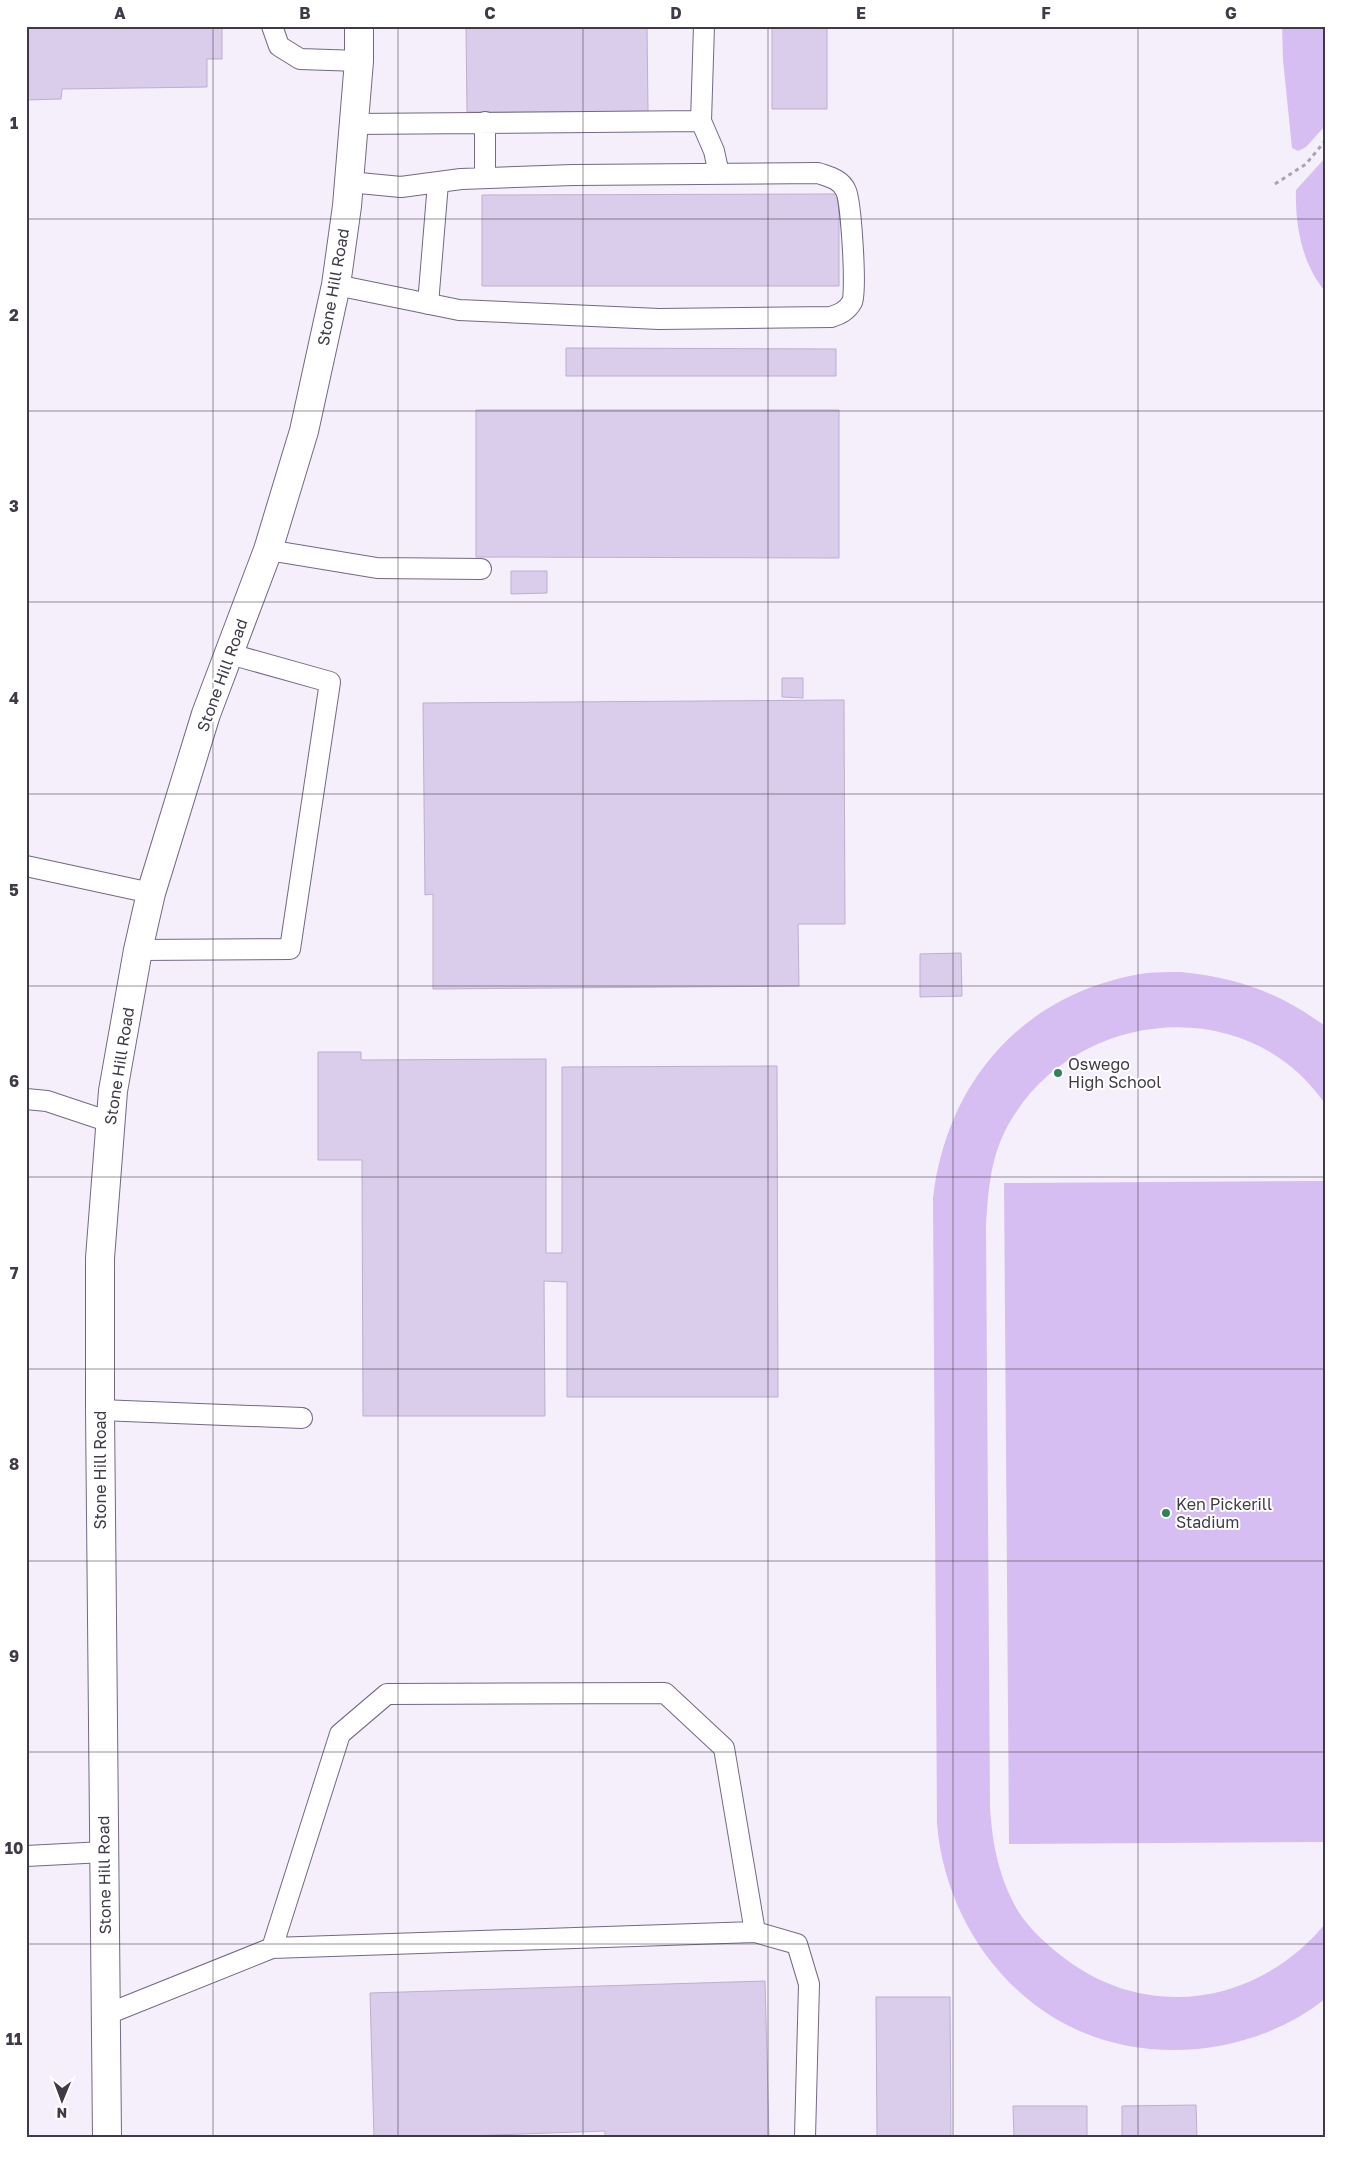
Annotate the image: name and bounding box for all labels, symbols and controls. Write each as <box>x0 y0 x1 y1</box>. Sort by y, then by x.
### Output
text: A <box>114 3 126 23</box>
text: B <box>299 3 311 23</box>
text: C <box>484 3 496 23</box>
text: D <box>670 3 682 23</box>
text: E <box>856 3 866 23</box>
text: F <box>1041 3 1051 23</box>
text: G <box>1225 3 1237 23</box>
text: 1 <box>10 113 18 133</box>
street label: Stone Hill Road <box>313 227 353 347</box>
text: 2 <box>9 305 19 325</box>
text: 3 <box>9 496 19 516</box>
street label: Stone Hill Road <box>192 616 252 734</box>
text: 4 <box>9 688 19 708</box>
text: 5 <box>9 880 19 900</box>
street label: Stone Hill Road <box>100 1006 138 1126</box>
place label: Oswego High School <box>1068 1054 1161 1092</box>
marker: Oswego High School <box>1052 1067 1064 1079</box>
text: 6 <box>9 1071 19 1091</box>
text: 7 <box>10 1263 19 1283</box>
street label: Stone Hill Road <box>90 1411 110 1529</box>
text: 8 <box>9 1454 19 1474</box>
place label: Ken Pickerill Stadium <box>1176 1494 1272 1532</box>
marker: Ken Pickerill Stadium <box>1160 1507 1172 1519</box>
text: 9 <box>9 1646 19 1666</box>
street label: Stone Hill Road <box>93 1815 115 1935</box>
text: 10 <box>5 1838 23 1858</box>
text: 11 <box>6 2029 22 2049</box>
north arrow <box>38 2076 88 2126</box>
text: N <box>56 2105 67 2122</box>

